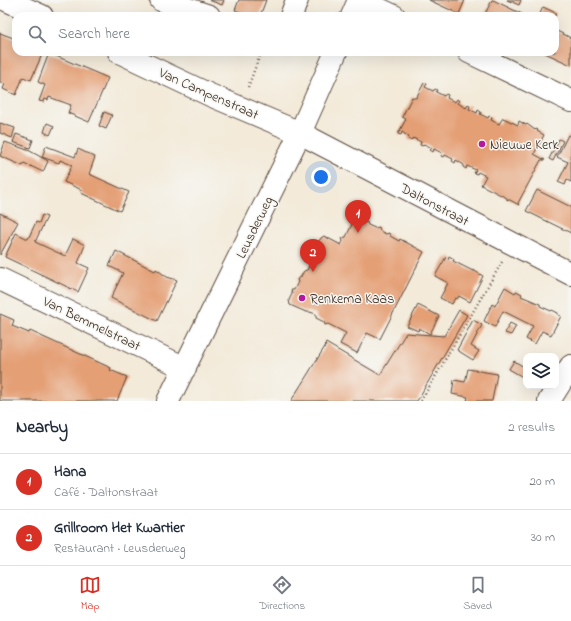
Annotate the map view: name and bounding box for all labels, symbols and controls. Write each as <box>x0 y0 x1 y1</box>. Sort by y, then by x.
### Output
search box <box>12 12 559 56</box>
icon: search <box>26 23 48 45</box>
text: Search here <box>58 23 130 45</box>
street label: Van Campenstraat <box>154 63 262 126</box>
place label: Nieuwe Kerk <box>490 135 560 156</box>
marker: Nieuwe Kerk <box>477 139 487 149</box>
your location <box>311 167 331 187</box>
street label: Daltonstraat <box>395 178 473 232</box>
street label: Leusderweg <box>231 193 280 263</box>
pin: 1 <box>345 200 371 233</box>
pin: 2 <box>300 239 326 272</box>
place label: Renkema Kaas <box>310 289 394 310</box>
street label: Van Bemmelstraat <box>38 291 144 357</box>
marker: Renkema Kaas <box>297 293 307 303</box>
map controls <box>523 353 559 389</box>
button: layers <box>523 353 559 389</box>
text: Nearby <box>16 415 68 440</box>
text: 2 results <box>508 418 555 437</box>
text: Hana <box>54 461 86 483</box>
text: 1 <box>27 472 31 491</box>
text: 20 m <box>530 472 555 491</box>
text: Café · Daltonstraat <box>54 483 158 502</box>
text: Grillroom Het Kwartier <box>54 517 185 539</box>
text: 2 <box>26 528 32 547</box>
text: 30 m <box>531 528 555 547</box>
text: Restaurant · Leusderweg <box>54 539 186 558</box>
tab: Map <box>79 574 101 614</box>
tab: Directions <box>259 574 305 614</box>
tab: Saved <box>463 574 492 614</box>

